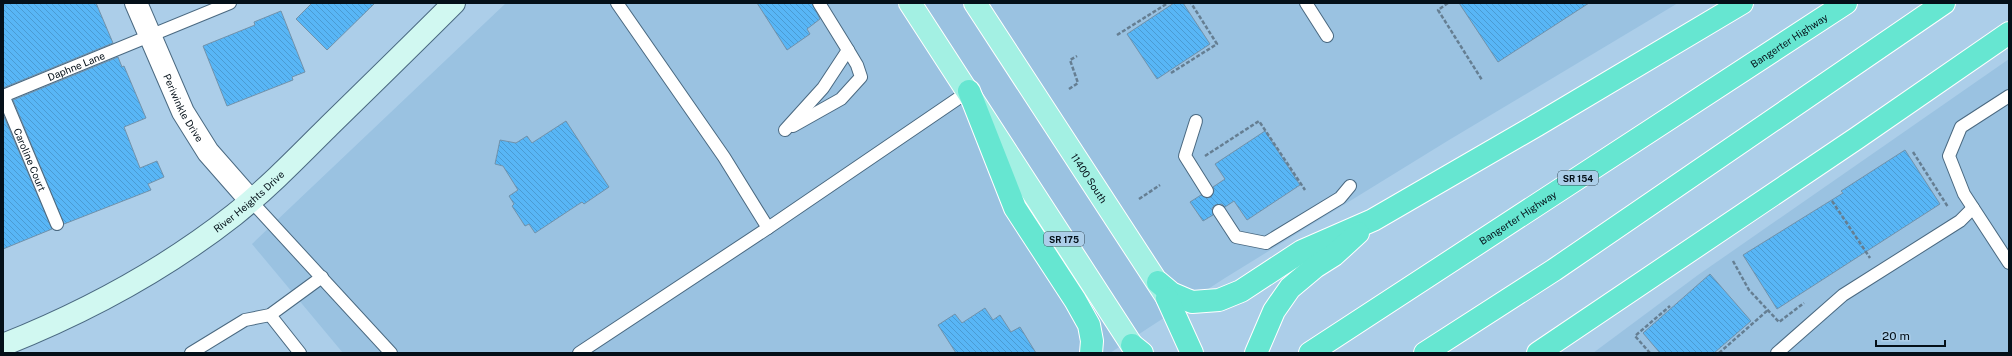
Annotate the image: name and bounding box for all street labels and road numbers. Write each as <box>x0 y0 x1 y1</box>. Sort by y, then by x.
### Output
street label: Bangerter Highway <box>1748 10 1830 70</box>
street label: Daphne Lane <box>46 49 107 83</box>
street label: Periwinkle Drive <box>161 72 206 144</box>
street label: Caroline Court <box>12 126 49 193</box>
street label: 11400 South <box>1069 151 1110 205</box>
street label: River Heights Drive <box>211 168 287 235</box>
road number: SR 154 <box>1558 171 1598 185</box>
street label: Bangerter Highway <box>1477 188 1559 247</box>
road number: SR 175 <box>1044 232 1084 246</box>

